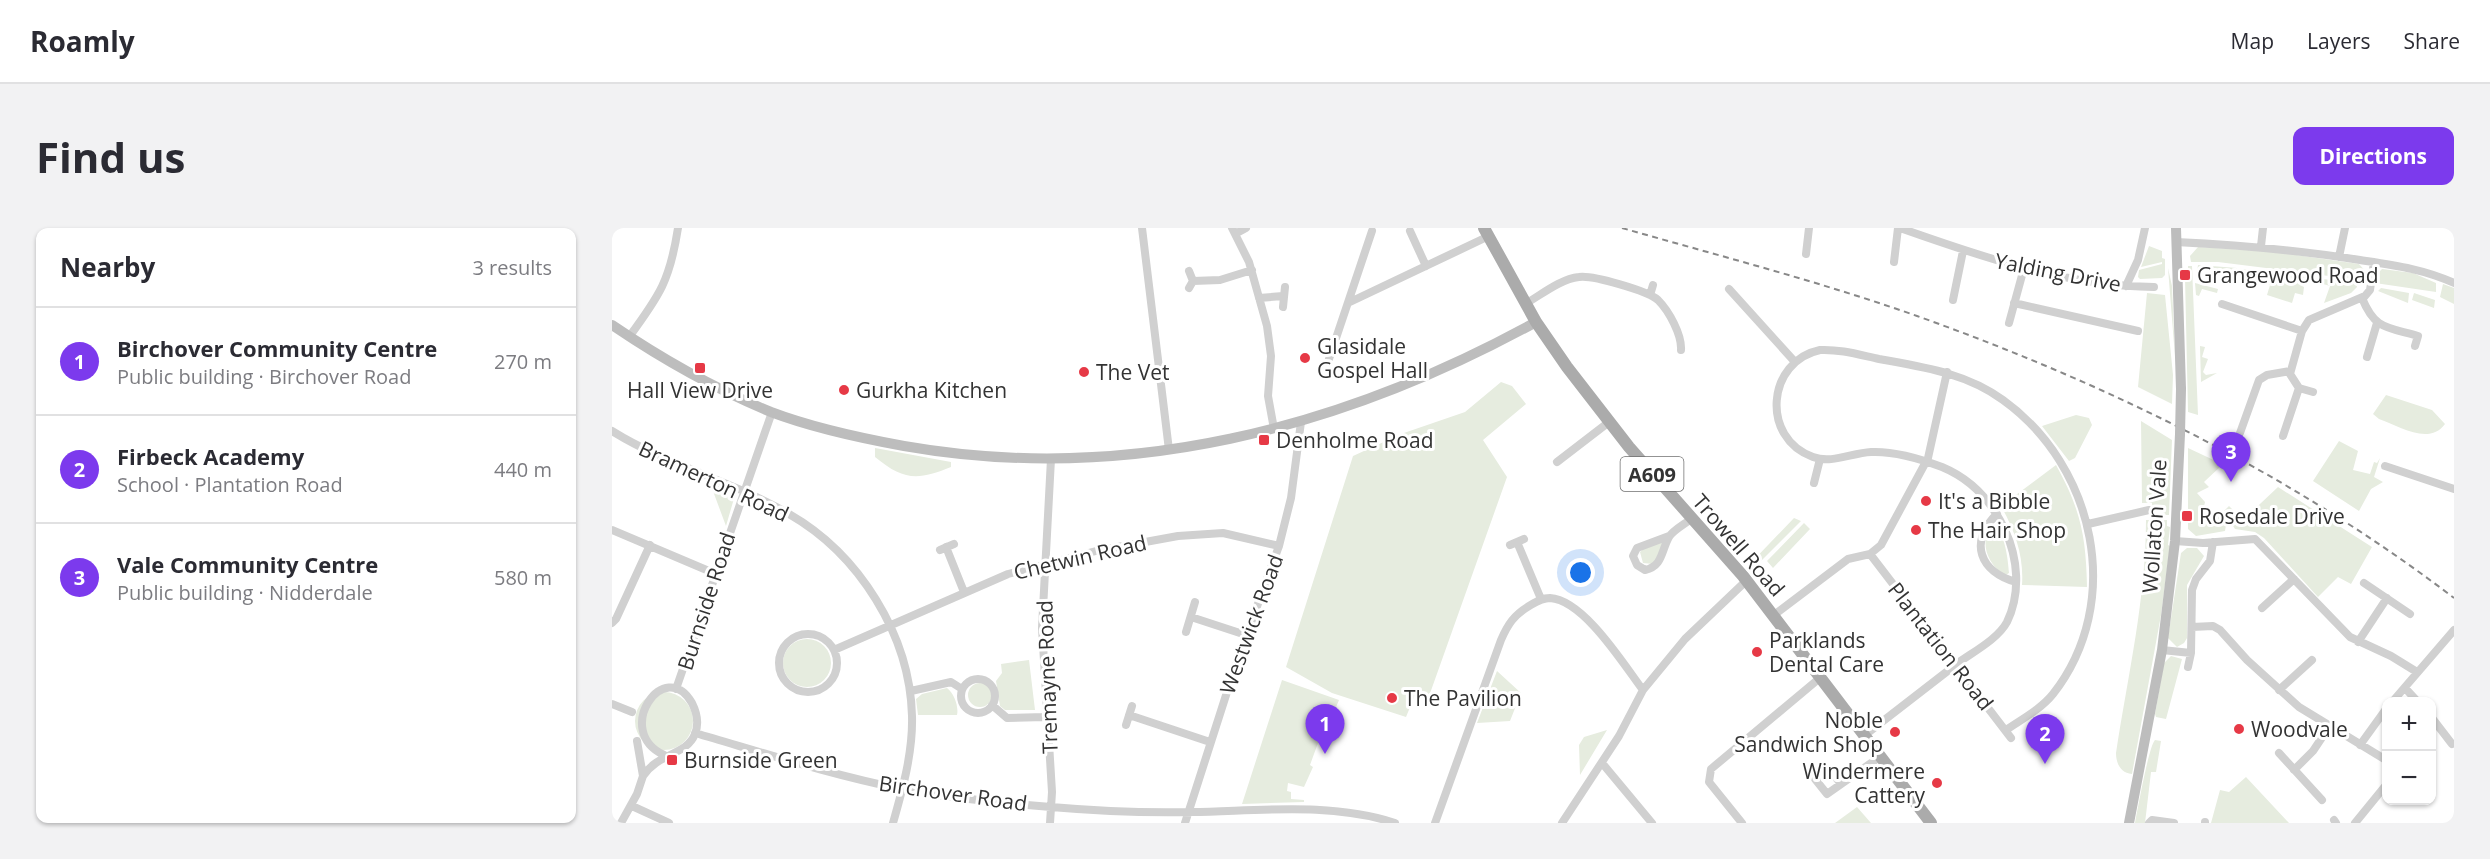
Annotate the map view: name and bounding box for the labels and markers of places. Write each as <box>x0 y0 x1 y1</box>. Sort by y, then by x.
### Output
place label: Grangewood Road <box>2197 261 2379 289</box>
marker: Grangewood Road <box>2178 268 2192 282</box>
place label: Glasidale Gospel Hall <box>1317 332 1428 384</box>
marker: Glasidale Gospel Hall <box>1298 351 1312 365</box>
place label: The Vet <box>1096 358 1170 386</box>
marker: Hall View Drive <box>693 361 707 375</box>
marker: The Vet <box>1077 365 1091 379</box>
place label: Hall View Drive <box>627 376 773 404</box>
place label: Gurkha Kitchen <box>856 376 1007 404</box>
marker: Gurkha Kitchen <box>837 383 851 397</box>
place label: Denholme Road <box>1276 426 1434 454</box>
pin: 3 <box>2212 432 2250 482</box>
marker: Denholme Road <box>1257 433 1271 447</box>
place label: It's a Bibble <box>1938 487 2050 515</box>
marker: It's a Bibble <box>1919 494 1933 508</box>
place label: Rosedale Drive <box>2199 502 2345 530</box>
marker: Rosedale Drive <box>2180 509 2194 523</box>
place label: The Hair Shop <box>1928 516 2066 544</box>
marker: The Hair Shop <box>1909 523 1923 537</box>
place label: Parklands Dental Care <box>1769 626 1884 678</box>
marker: Parklands Dental Care <box>1750 645 1764 659</box>
place label: The Pavilion <box>1404 684 1522 712</box>
marker: The Pavilion <box>1385 691 1399 705</box>
pin: 1 <box>1306 704 1344 754</box>
place label: Noble Sandwich Shop <box>1734 706 1883 758</box>
pin: 2 <box>2026 714 2064 764</box>
place label: Woodvale <box>2251 715 2348 743</box>
marker: Woodvale <box>2232 722 2246 736</box>
marker: Noble Sandwich Shop <box>1888 725 1902 739</box>
place label: Burnside Green <box>684 746 838 774</box>
marker: Burnside Green <box>665 753 679 767</box>
place label: Windermere Cattery <box>1803 757 1925 809</box>
marker: Windermere Cattery <box>1930 776 1944 790</box>

